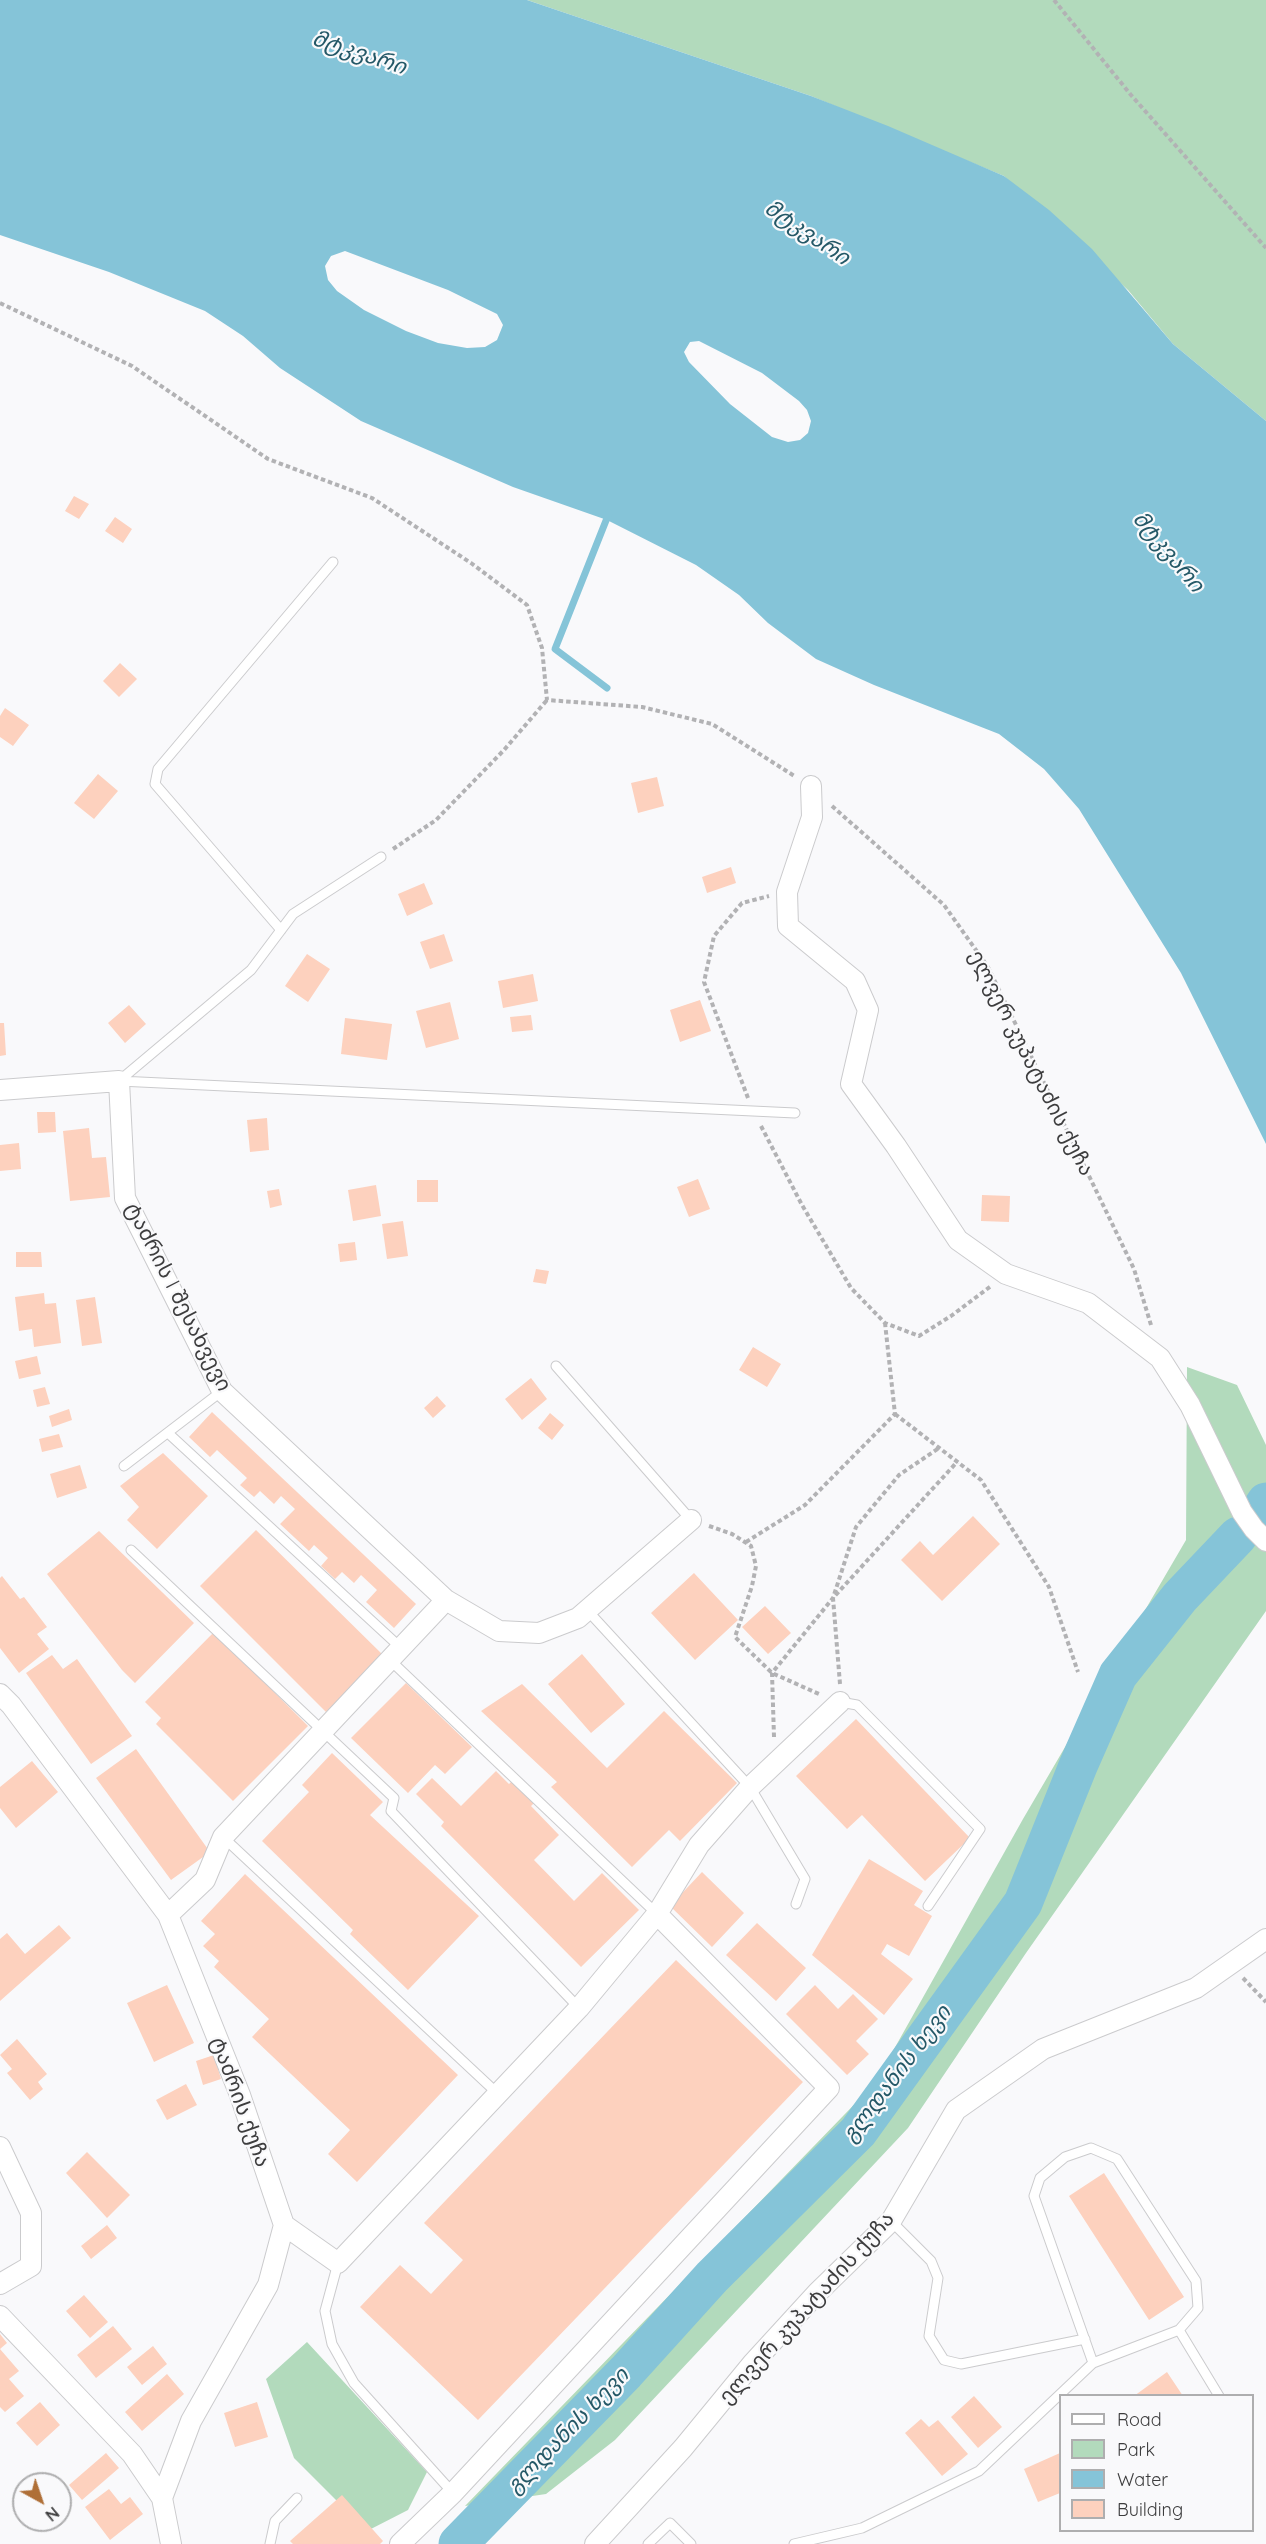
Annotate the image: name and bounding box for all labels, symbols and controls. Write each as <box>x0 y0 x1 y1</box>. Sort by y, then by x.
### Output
water label: მტკვარი <box>309 25 409 81</box>
water label: მტკვარი <box>759 195 855 271</box>
water label: მტკვარი <box>1127 506 1209 598</box>
street label: ელვერ კუპატაძის ქუჩა <box>963 946 1099 1180</box>
street label: ტაძრის I შესახვევი <box>119 1198 237 1396</box>
water label: გლდანის ხევი <box>837 2000 957 2148</box>
street label: ტაძრის ქუჩა <box>205 2033 275 2171</box>
street label: ელვერ კუპატაძის ქუჩა <box>714 2207 900 2409</box>
water label: გლდანის ხევი <box>501 2363 635 2499</box>
legend <box>1059 2394 1254 2532</box>
text: Road <box>1117 2408 1162 2431</box>
text: Park <box>1117 2438 1155 2461</box>
text: Water <box>1117 2468 1168 2491</box>
north arrow <box>12 2472 72 2532</box>
text: Building <box>1117 2498 1183 2521</box>
text: N <box>41 2503 63 2526</box>

